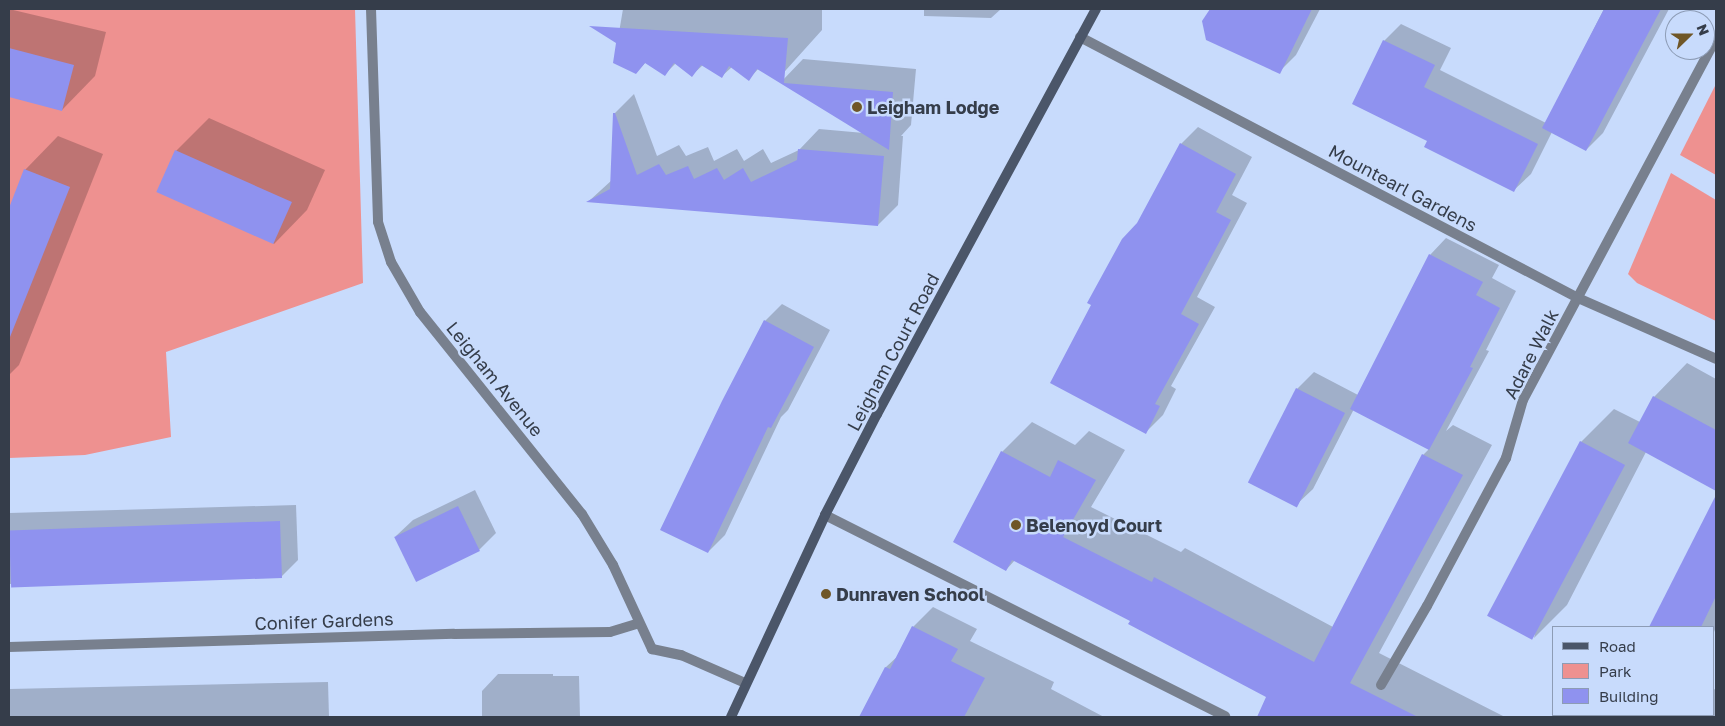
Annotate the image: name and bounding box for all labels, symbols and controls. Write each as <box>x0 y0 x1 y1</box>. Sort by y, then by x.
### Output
north arrow <box>1665 10 1715 60</box>
text: N <box>1694 21 1713 38</box>
place label: Leigham Lodge <box>867 96 999 118</box>
marker: Leigham Lodge <box>851 101 863 113</box>
street label: Mountearl Gardens <box>1325 140 1481 236</box>
street label: Leigham Court Road <box>842 270 944 434</box>
street label: Adare Walk <box>1499 306 1563 402</box>
street label: Leigham Avenue <box>442 317 548 441</box>
place label: Belenoyd Court <box>1026 514 1162 536</box>
marker: Belenoyd Court <box>1010 519 1022 531</box>
place label: Dunraven School <box>836 583 985 605</box>
marker: Dunraven School <box>820 588 832 600</box>
street label: Conifer Gardens <box>254 608 394 634</box>
legend <box>1552 626 1715 716</box>
text: Road <box>1599 637 1636 655</box>
text: Park <box>1599 662 1631 680</box>
text: Building <box>1599 687 1659 705</box>

